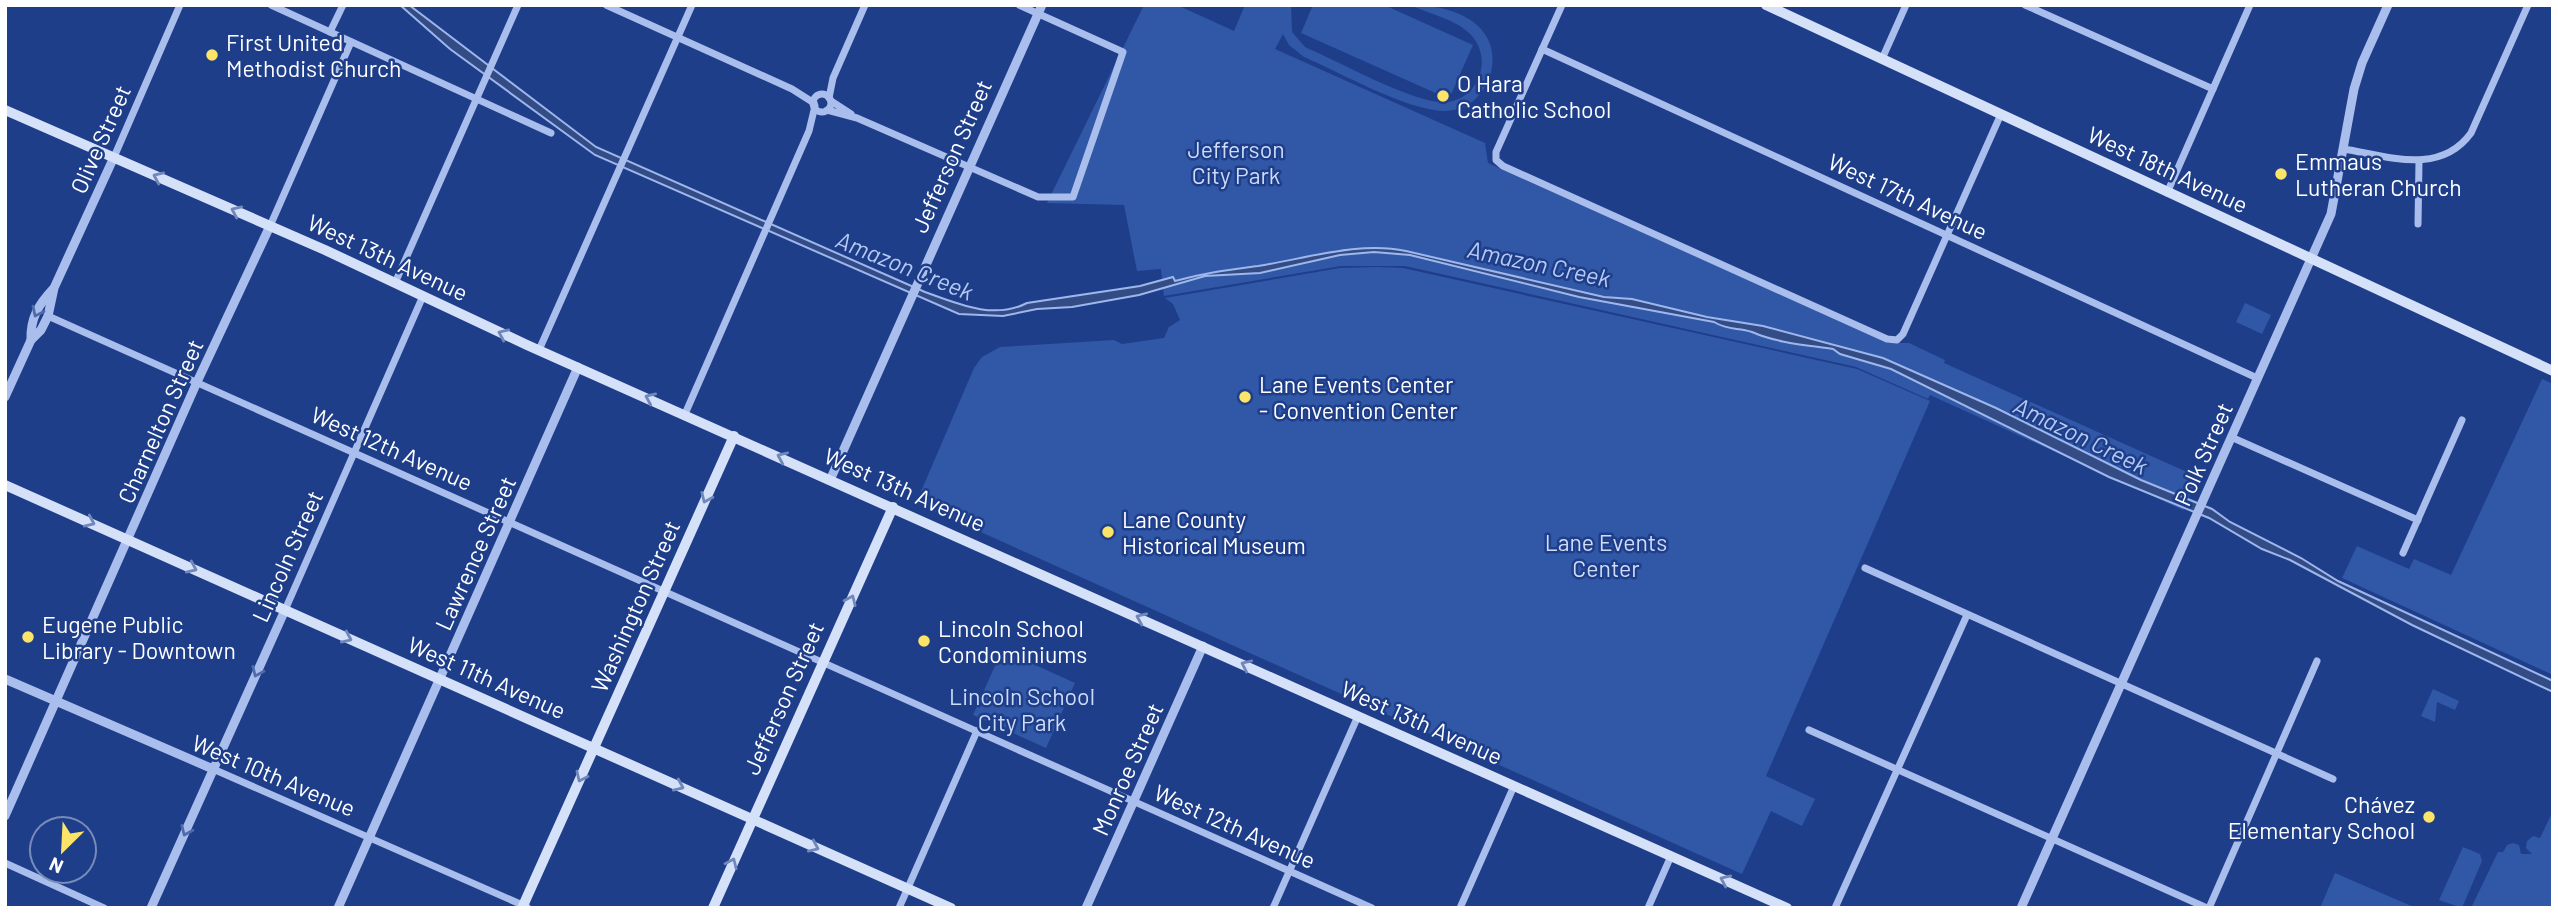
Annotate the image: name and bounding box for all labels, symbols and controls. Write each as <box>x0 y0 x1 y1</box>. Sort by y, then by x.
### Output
place label: First United Methodist Church <box>226 28 401 82</box>
marker: First United Methodist Church <box>204 47 220 63</box>
place label: O Hara Catholic School <box>1457 69 1611 123</box>
street label: Jefferson Street <box>905 75 997 237</box>
street label: Olive Street <box>64 80 136 198</box>
marker: O Hara Catholic School <box>1435 88 1451 104</box>
street label: West 18th Avenue <box>2083 120 2253 218</box>
park label: Jefferson City Park <box>1187 135 1285 189</box>
street label: West 17th Avenue <box>1824 147 1992 245</box>
place label: Emmaus Lutheran Church <box>2295 147 2462 201</box>
marker: Emmaus Lutheran Church <box>2273 166 2289 182</box>
one-way arrow <box>153 171 166 185</box>
one-way arrow <box>231 205 244 219</box>
street label: West 13th Avenue <box>303 208 473 306</box>
water label: Amazon Creek <box>832 224 978 306</box>
water label: Amazon Creek <box>1465 234 1613 292</box>
one-way arrow <box>31 304 45 317</box>
one-way arrow <box>498 328 510 342</box>
street label: Charnelton Street <box>111 335 209 507</box>
place label: Lane Events Center - Convention Center <box>1259 370 1458 424</box>
marker: Lane Events Center - Convention Center <box>1237 389 1253 405</box>
water label: Amazon Creek <box>2009 390 2153 480</box>
one-way arrow <box>644 392 657 406</box>
street label: Polk Street <box>2168 398 2238 510</box>
street label: West 12th Avenue <box>307 400 477 496</box>
street label: West 13th Avenue <box>820 441 990 537</box>
one-way arrow <box>777 451 790 465</box>
street label: Lawrence Street <box>429 472 521 634</box>
street label: Lincoln Street <box>246 486 328 626</box>
one-way arrow <box>700 491 714 503</box>
place label: Lane County Historical Museum <box>1122 505 1306 559</box>
one-way arrow <box>83 514 96 528</box>
street label: Washington Street <box>585 516 685 696</box>
marker: Lane County Historical Museum <box>1100 524 1116 540</box>
park label: Lane Events Center <box>1545 528 1667 582</box>
one-way arrow <box>184 560 197 574</box>
one-way arrow <box>843 595 857 607</box>
place label: Eugene Public Library - Downtown <box>42 610 236 664</box>
one-way arrow <box>1136 612 1148 626</box>
place label: Lincoln School Condominiums <box>938 614 1087 668</box>
street label: Jefferson Street <box>737 617 829 779</box>
marker: Eugene Public Library - Downtown <box>20 629 36 645</box>
one-way arrow <box>340 630 352 644</box>
street label: West 11th Avenue <box>404 630 570 724</box>
marker: Lincoln School Condominiums <box>916 633 932 649</box>
one-way arrow <box>1241 659 1253 673</box>
one-way arrow <box>251 665 265 677</box>
street label: West 13th Avenue <box>1337 674 1507 770</box>
park label: Lincoln School City Park <box>949 682 1095 736</box>
street label: Monroe Street <box>1085 699 1169 839</box>
street label: West 10th Avenue <box>188 728 360 822</box>
one-way arrow <box>575 770 589 783</box>
one-way arrow <box>672 778 685 792</box>
street label: West 12th Avenue <box>1150 778 1320 874</box>
place label: Chávez Elementary School <box>2228 790 2415 844</box>
marker: Chávez Elementary School <box>2421 809 2437 825</box>
north arrow <box>28 815 98 885</box>
one-way arrow <box>180 824 194 837</box>
one-way arrow <box>807 839 819 853</box>
text: N <box>45 853 66 879</box>
one-way arrow <box>724 858 738 870</box>
one-way arrow <box>1719 874 1732 888</box>

